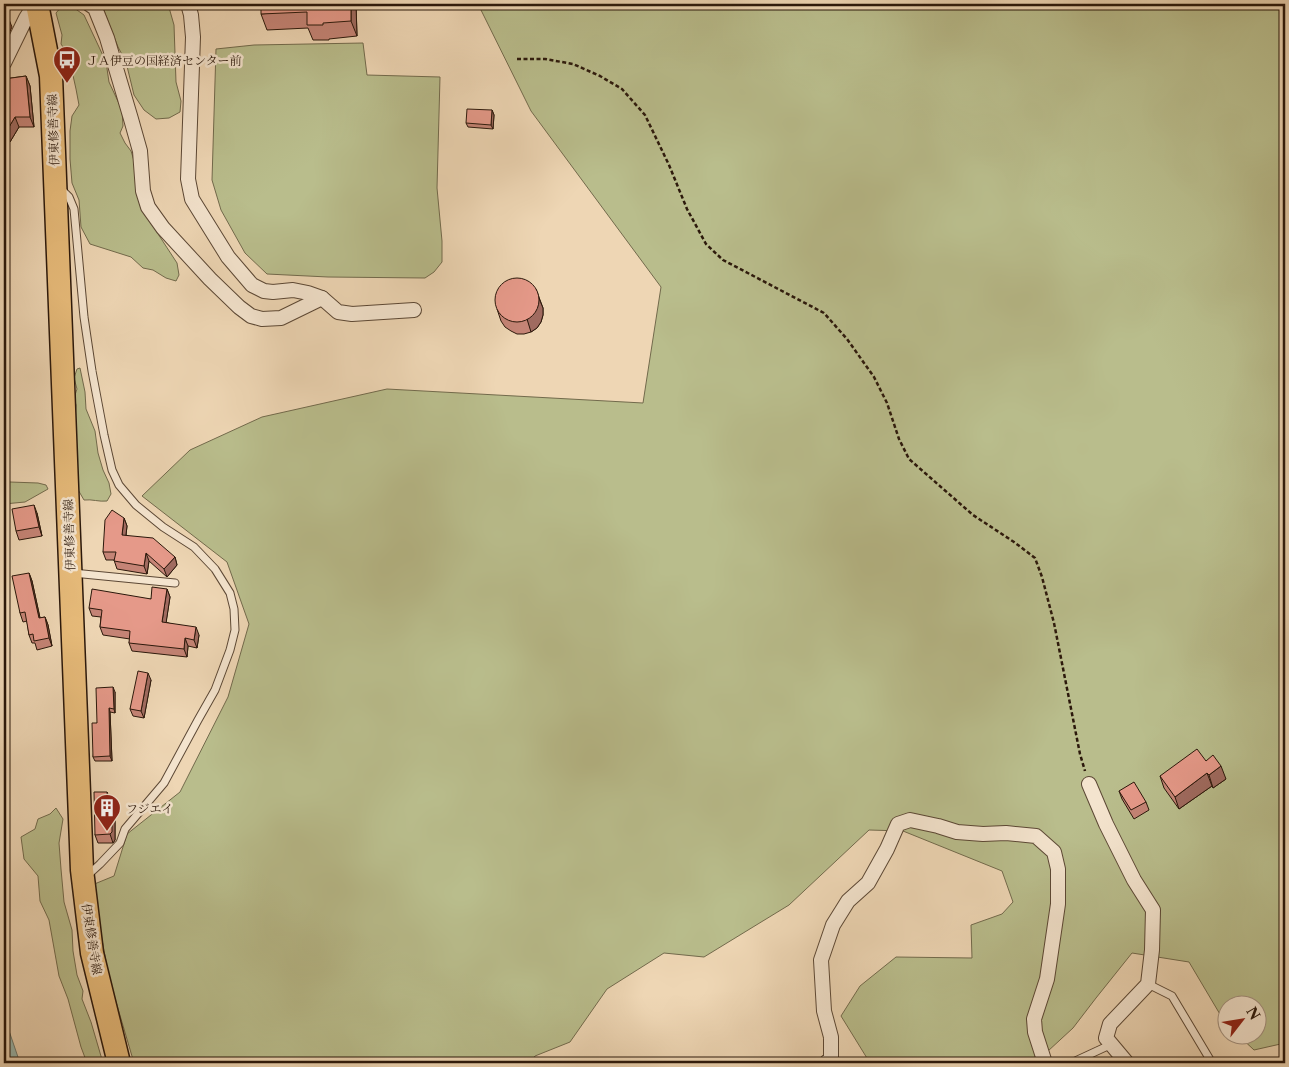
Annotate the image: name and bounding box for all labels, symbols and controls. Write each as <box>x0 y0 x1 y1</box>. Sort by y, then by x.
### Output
bus stop icon: ＪＡ伊豆の国経済センター前 <box>52 45 82 84</box>
place label: ＪＡ伊豆の国経済センター前 <box>86 53 242 68</box>
street label: 伊東修善寺線 <box>44 94 62 166</box>
street label: 伊東修善寺線 <box>60 499 78 571</box>
building icon: フジエイ <box>92 793 122 832</box>
place label: フジエイ <box>126 801 174 816</box>
street label: 伊東修善寺線 <box>79 902 105 976</box>
north arrow <box>1216 994 1266 1044</box>
text: N <box>1242 1003 1264 1023</box>

